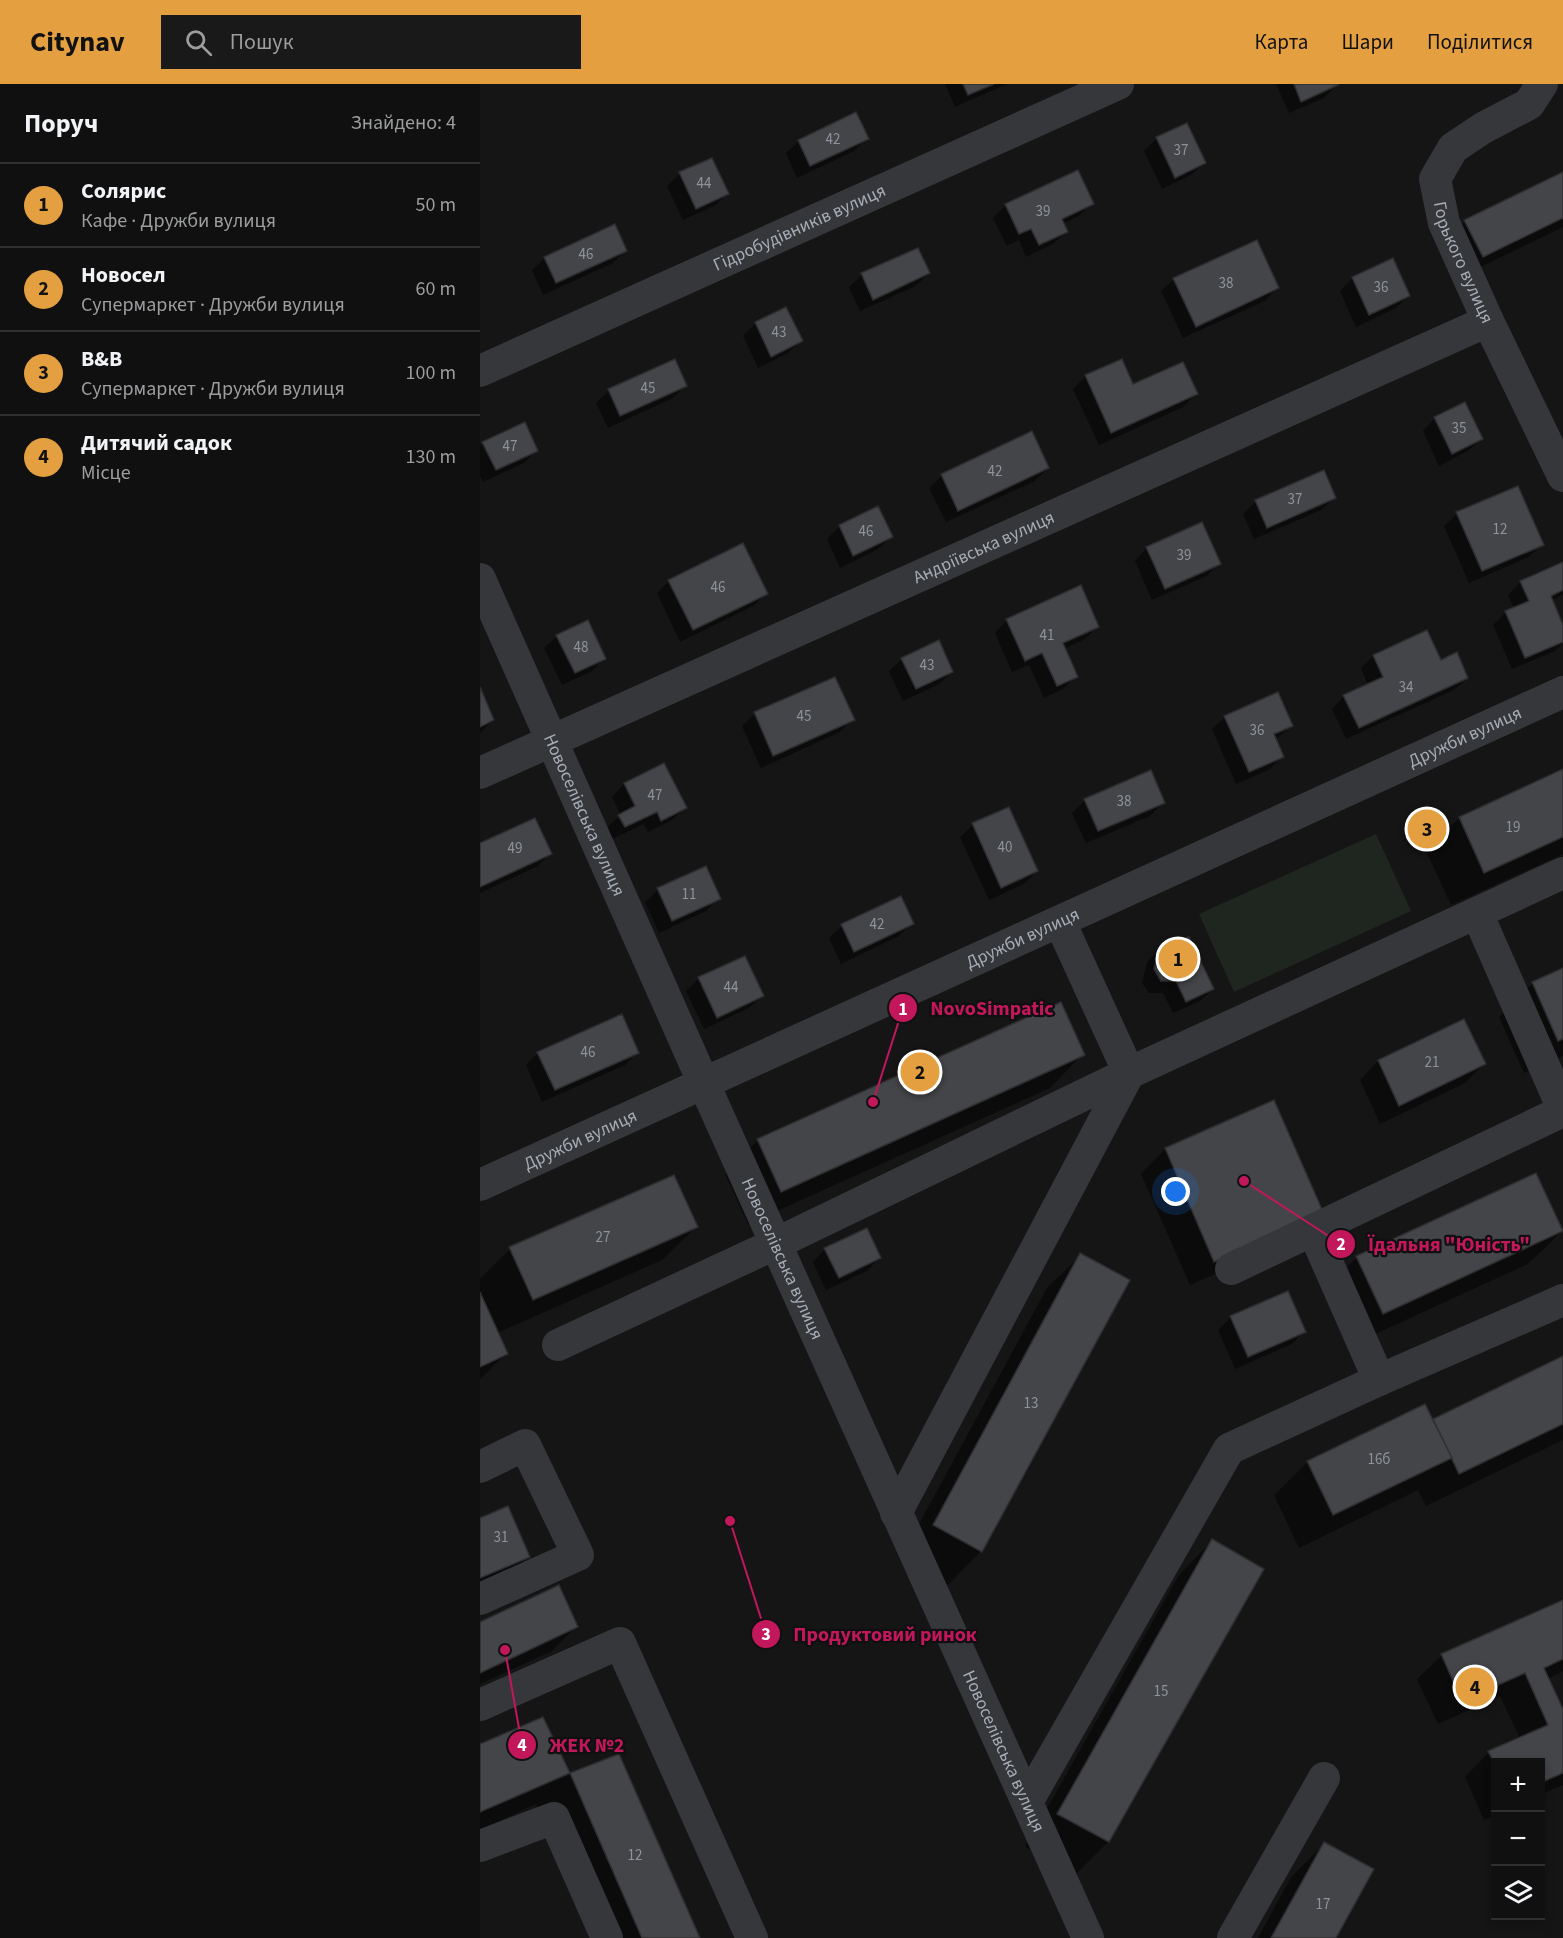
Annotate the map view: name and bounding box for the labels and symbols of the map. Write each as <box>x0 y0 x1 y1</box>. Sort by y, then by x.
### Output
house number: 42 <box>826 129 840 150</box>
house number: 37 <box>1174 140 1188 161</box>
house number: 44 <box>697 173 712 194</box>
street label: Гідробудівників вулиця <box>709 178 890 277</box>
street label: Горького вулиця <box>1427 199 1500 327</box>
house number: 39 <box>1036 201 1050 222</box>
house number: 46 <box>579 244 593 265</box>
house number: 38 <box>1219 273 1233 294</box>
house number: 36 <box>1374 277 1388 298</box>
house number: 43 <box>772 322 786 343</box>
house number: 45 <box>641 378 655 399</box>
house number: 35 <box>1452 418 1466 439</box>
house number: 47 <box>503 436 517 457</box>
house number: 42 <box>988 461 1002 482</box>
house number: 37 <box>1288 489 1302 510</box>
street label: Андріївська вулиця <box>909 504 1059 590</box>
house number: 12 <box>1493 519 1507 540</box>
house number: 46 <box>859 521 873 542</box>
house number: 39 <box>1177 545 1191 566</box>
house number: 46 <box>711 577 725 598</box>
house number: 41 <box>1040 625 1054 646</box>
house number: 48 <box>574 637 588 658</box>
house number: 43 <box>920 655 934 676</box>
house number: 34 <box>1399 677 1414 698</box>
street label: Дружби вулиця <box>1404 700 1526 773</box>
house number: 45 <box>797 706 811 727</box>
house number: 36 <box>1250 720 1264 741</box>
street label: Новоселівська вулиця <box>538 730 632 900</box>
house number: 47 <box>648 785 662 806</box>
house number: 38 <box>1117 791 1131 812</box>
pin: 3 <box>1408 806 1446 852</box>
house number: 19 <box>1506 817 1520 838</box>
house number: 40 <box>998 837 1012 858</box>
house number: 49 <box>508 838 522 859</box>
house number: 11 <box>682 884 696 905</box>
street label: Дружби вулиця <box>962 901 1083 975</box>
house number: 42 <box>870 914 884 935</box>
pin: 1 <box>1158 936 1198 982</box>
house number: 44 <box>724 977 739 998</box>
callout: NovoSimpatic <box>888 989 1066 1027</box>
text: NovoSimpatic <box>930 995 1054 1023</box>
text: 1 <box>898 997 908 1022</box>
house number: 46 <box>581 1042 595 1063</box>
pin: 2 <box>900 1050 940 1094</box>
house number: 21 <box>1425 1052 1439 1073</box>
street label: Дружби вулиця <box>519 1103 641 1176</box>
street label: Новоселівська вулиця <box>735 1174 830 1344</box>
your location <box>1161 1177 1190 1206</box>
callout: Їдальня "Юність" <box>1326 1225 1542 1263</box>
house number: 27 <box>596 1227 610 1248</box>
text: Їдальня "Юність" <box>1367 1231 1530 1259</box>
text: 2 <box>1336 1232 1346 1257</box>
house number: 13 <box>1024 1393 1038 1414</box>
house number: 16б <box>1367 1449 1391 1470</box>
house number: 31 <box>494 1527 508 1548</box>
callout: Продуктовий ринок <box>751 1615 989 1653</box>
text: Продуктовий ринок <box>793 1621 977 1649</box>
text: 3 <box>761 1622 771 1647</box>
pin: 4 <box>1456 1664 1494 1710</box>
street label: Новоселівська вулиця <box>957 1666 1051 1836</box>
house number: 15 <box>1154 1681 1168 1702</box>
callout: ЖЕК №2 <box>507 1726 636 1764</box>
text: ЖЕК №2 <box>550 1732 624 1760</box>
text: 4 <box>517 1733 527 1758</box>
house number: 12 <box>628 1845 642 1866</box>
house number: 17 <box>1316 1894 1330 1915</box>

